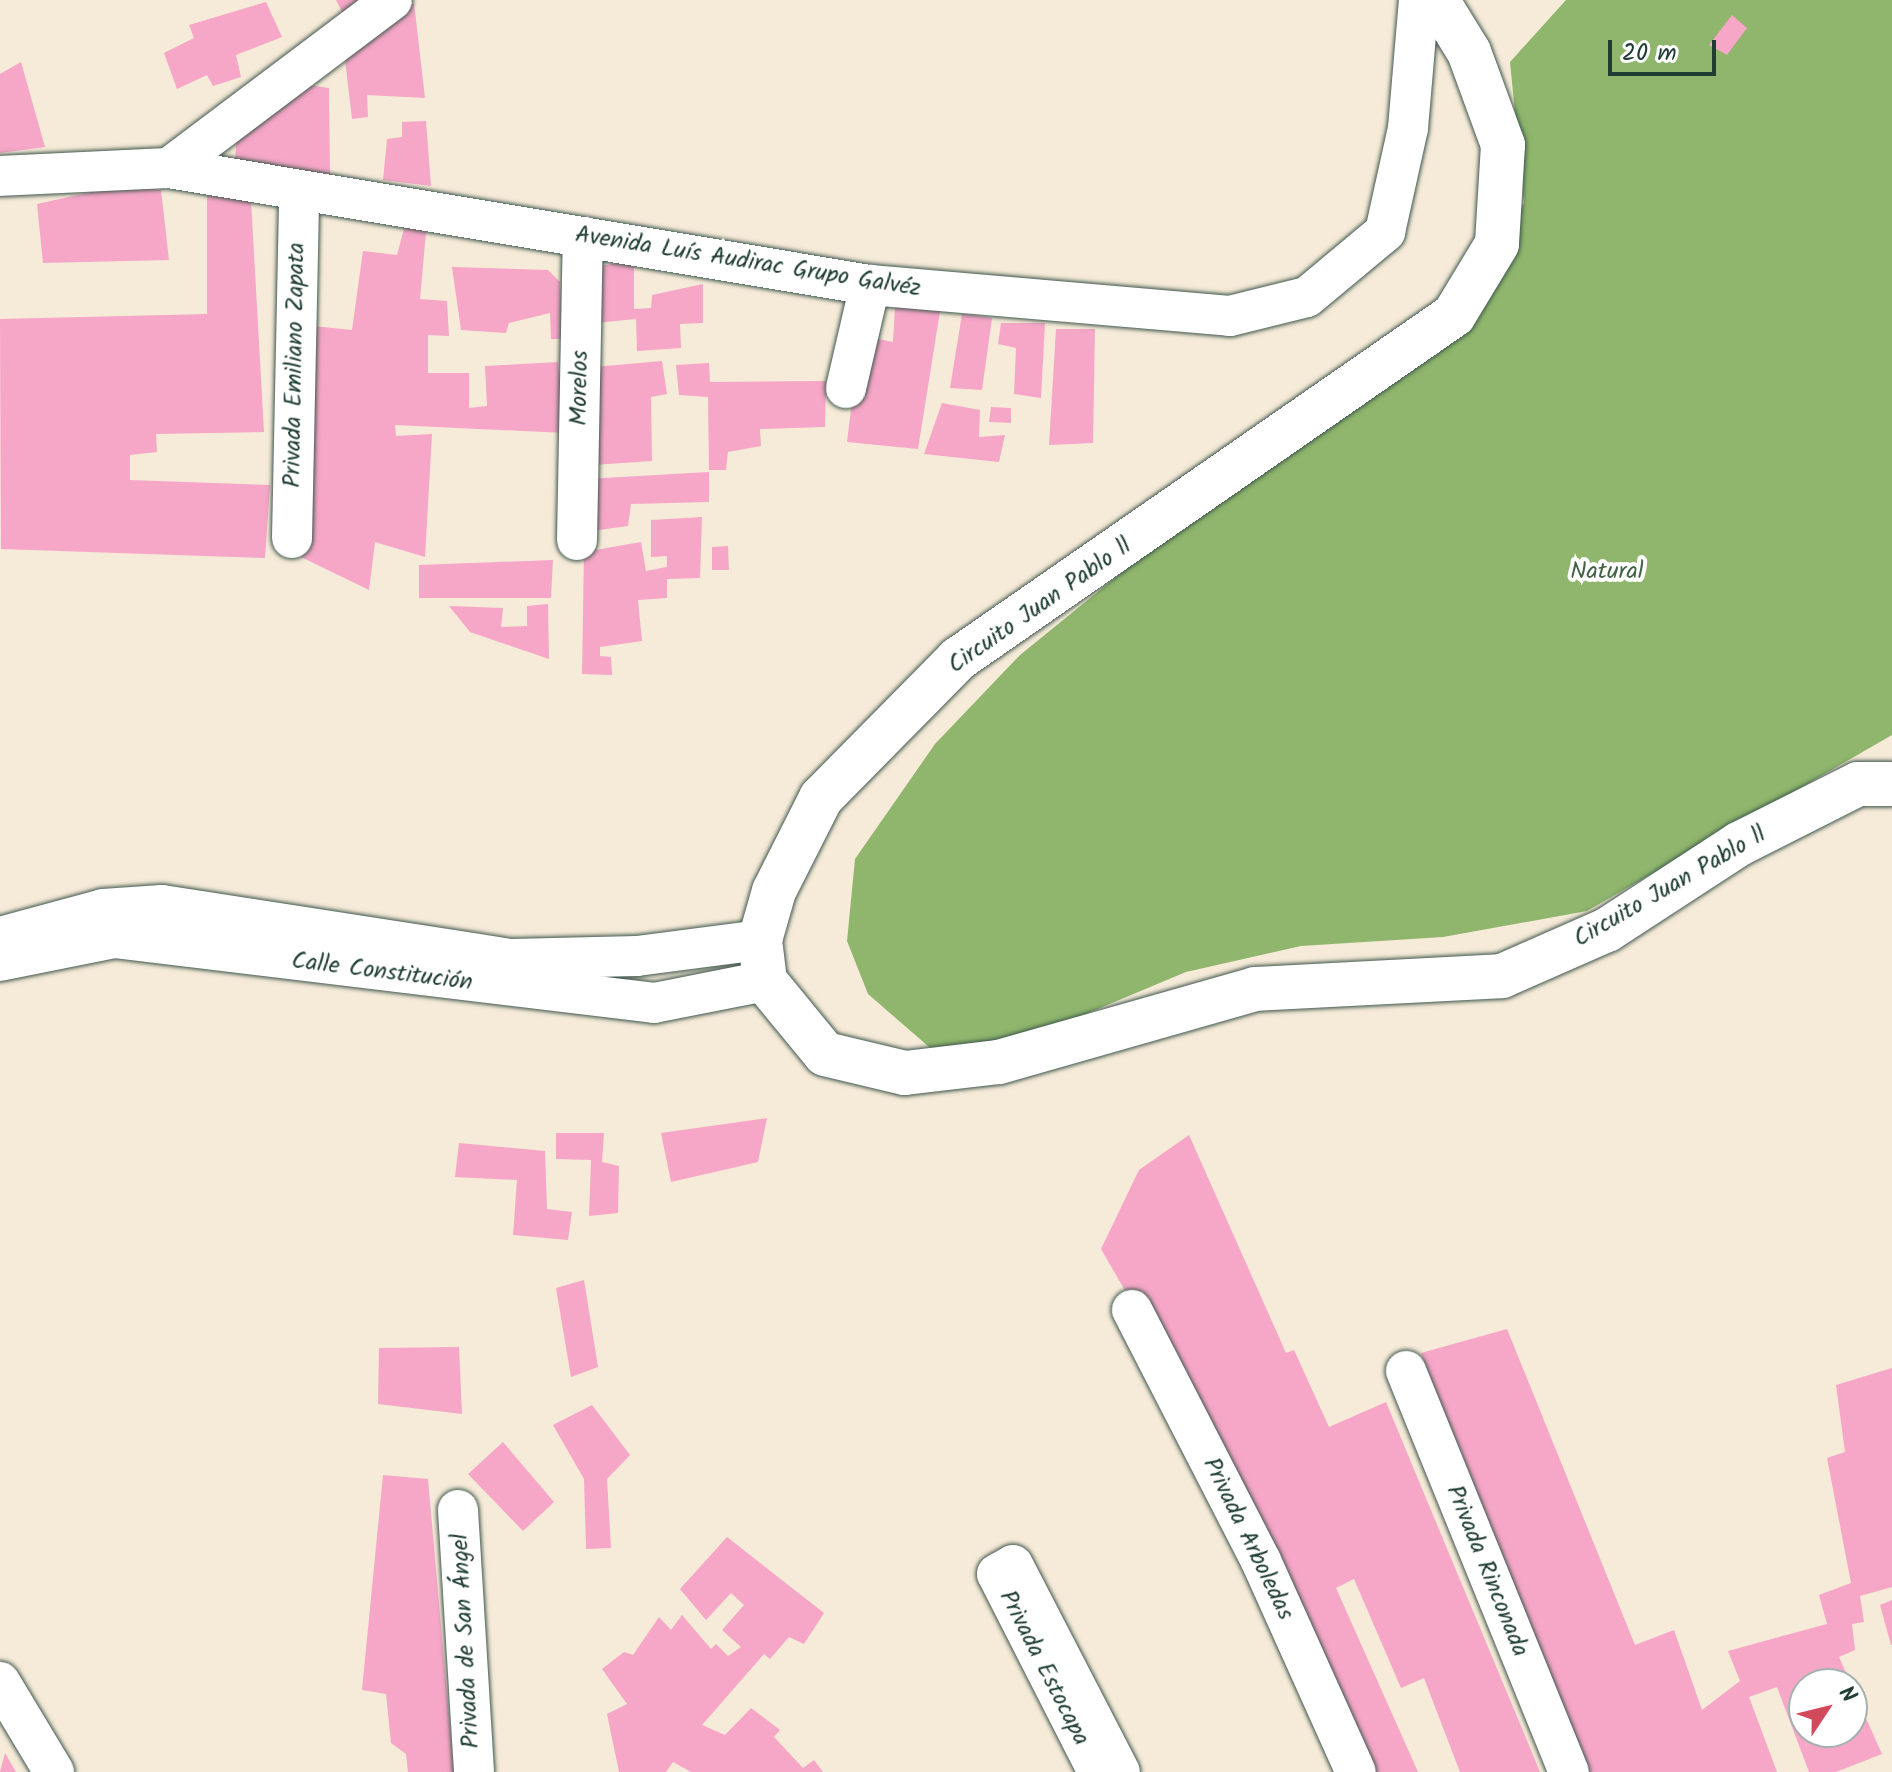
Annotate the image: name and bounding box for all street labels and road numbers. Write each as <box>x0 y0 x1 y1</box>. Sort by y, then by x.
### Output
street label: Avenida Luís Audirac Grupo Galvéz <box>573 220 923 304</box>
street label: Privada Emiliano Zapata <box>278 242 312 488</box>
street label: Morelos <box>565 350 595 426</box>
street label: Circuito Juan Pablo ll <box>943 532 1137 680</box>
street label: Circuito Juan Pablo ll <box>1569 820 1771 954</box>
street label: Calle Constitución <box>290 947 474 997</box>
street label: Privada Arboledas <box>1196 1453 1300 1625</box>
street label: Privada Rinconada <box>1440 1481 1534 1661</box>
street label: Privada de San Ángel <box>446 1533 486 1749</box>
street label: Privada Estocapa <box>993 1586 1095 1750</box>

